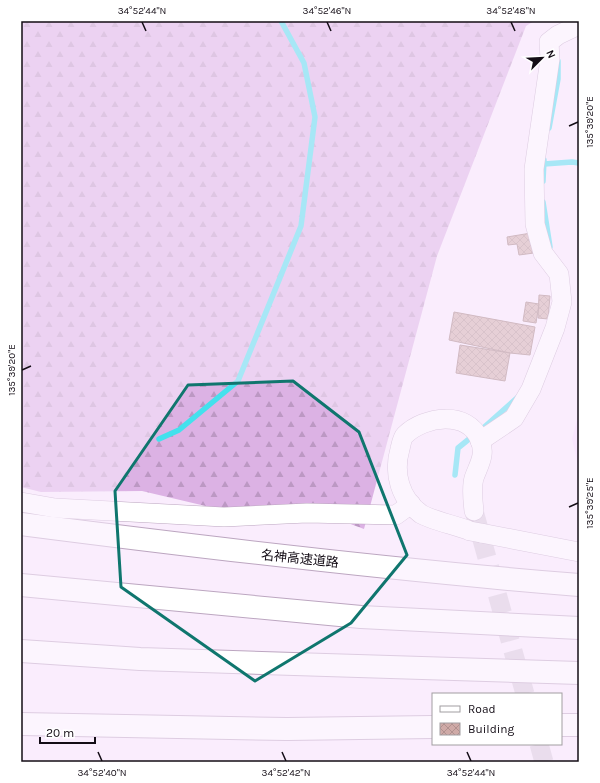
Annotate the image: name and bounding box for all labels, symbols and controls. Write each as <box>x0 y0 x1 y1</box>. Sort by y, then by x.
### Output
text: 34°52'44"N <box>118 5 166 17</box>
text: 34°52'46"N <box>303 5 351 17</box>
text: 34°52'48"N <box>486 5 536 17</box>
north arrow <box>522 38 562 78</box>
text: N <box>543 48 558 60</box>
text: 135°39'20"E <box>584 96 596 148</box>
text: 135°39'20"E <box>6 344 18 396</box>
text: 135°39'25"E <box>584 477 596 529</box>
street label: 名神高速道路 <box>260 547 340 570</box>
legend <box>432 693 562 745</box>
text: Road <box>468 702 496 716</box>
scale bar <box>40 719 95 745</box>
text: Building <box>468 722 515 736</box>
text: 20 m <box>46 726 74 740</box>
text: 34°52'40"N <box>77 767 127 779</box>
text: 34°52'42"N <box>262 767 310 779</box>
text: 34°52'44"N <box>447 767 495 779</box>

